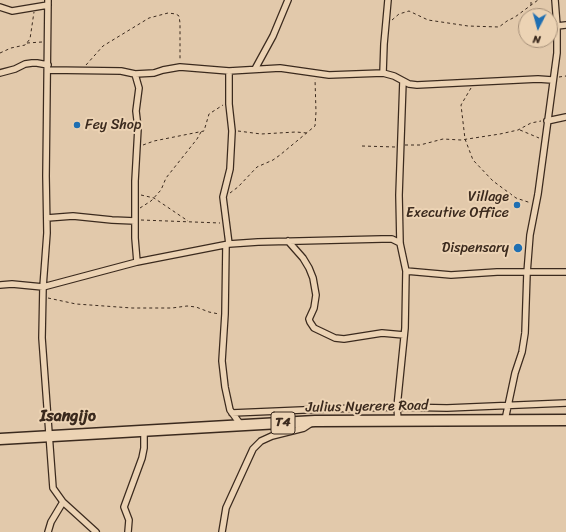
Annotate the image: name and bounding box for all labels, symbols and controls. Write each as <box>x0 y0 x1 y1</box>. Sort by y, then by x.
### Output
north arrow <box>518 8 558 48</box>
text: N <box>532 30 542 49</box>
place label: Fey Shop <box>85 117 141 133</box>
marker: Fey Shop <box>72 120 82 130</box>
place label: Village Executive Office <box>406 189 509 222</box>
marker: Village Executive Office <box>512 200 522 210</box>
place label: Dispensary <box>442 240 509 256</box>
marker: Dispensary <box>512 242 524 254</box>
street label: Julius Nyerere Road <box>305 398 429 416</box>
district label: Isangijo <box>40 407 96 427</box>
road number: T4 <box>271 412 295 434</box>

